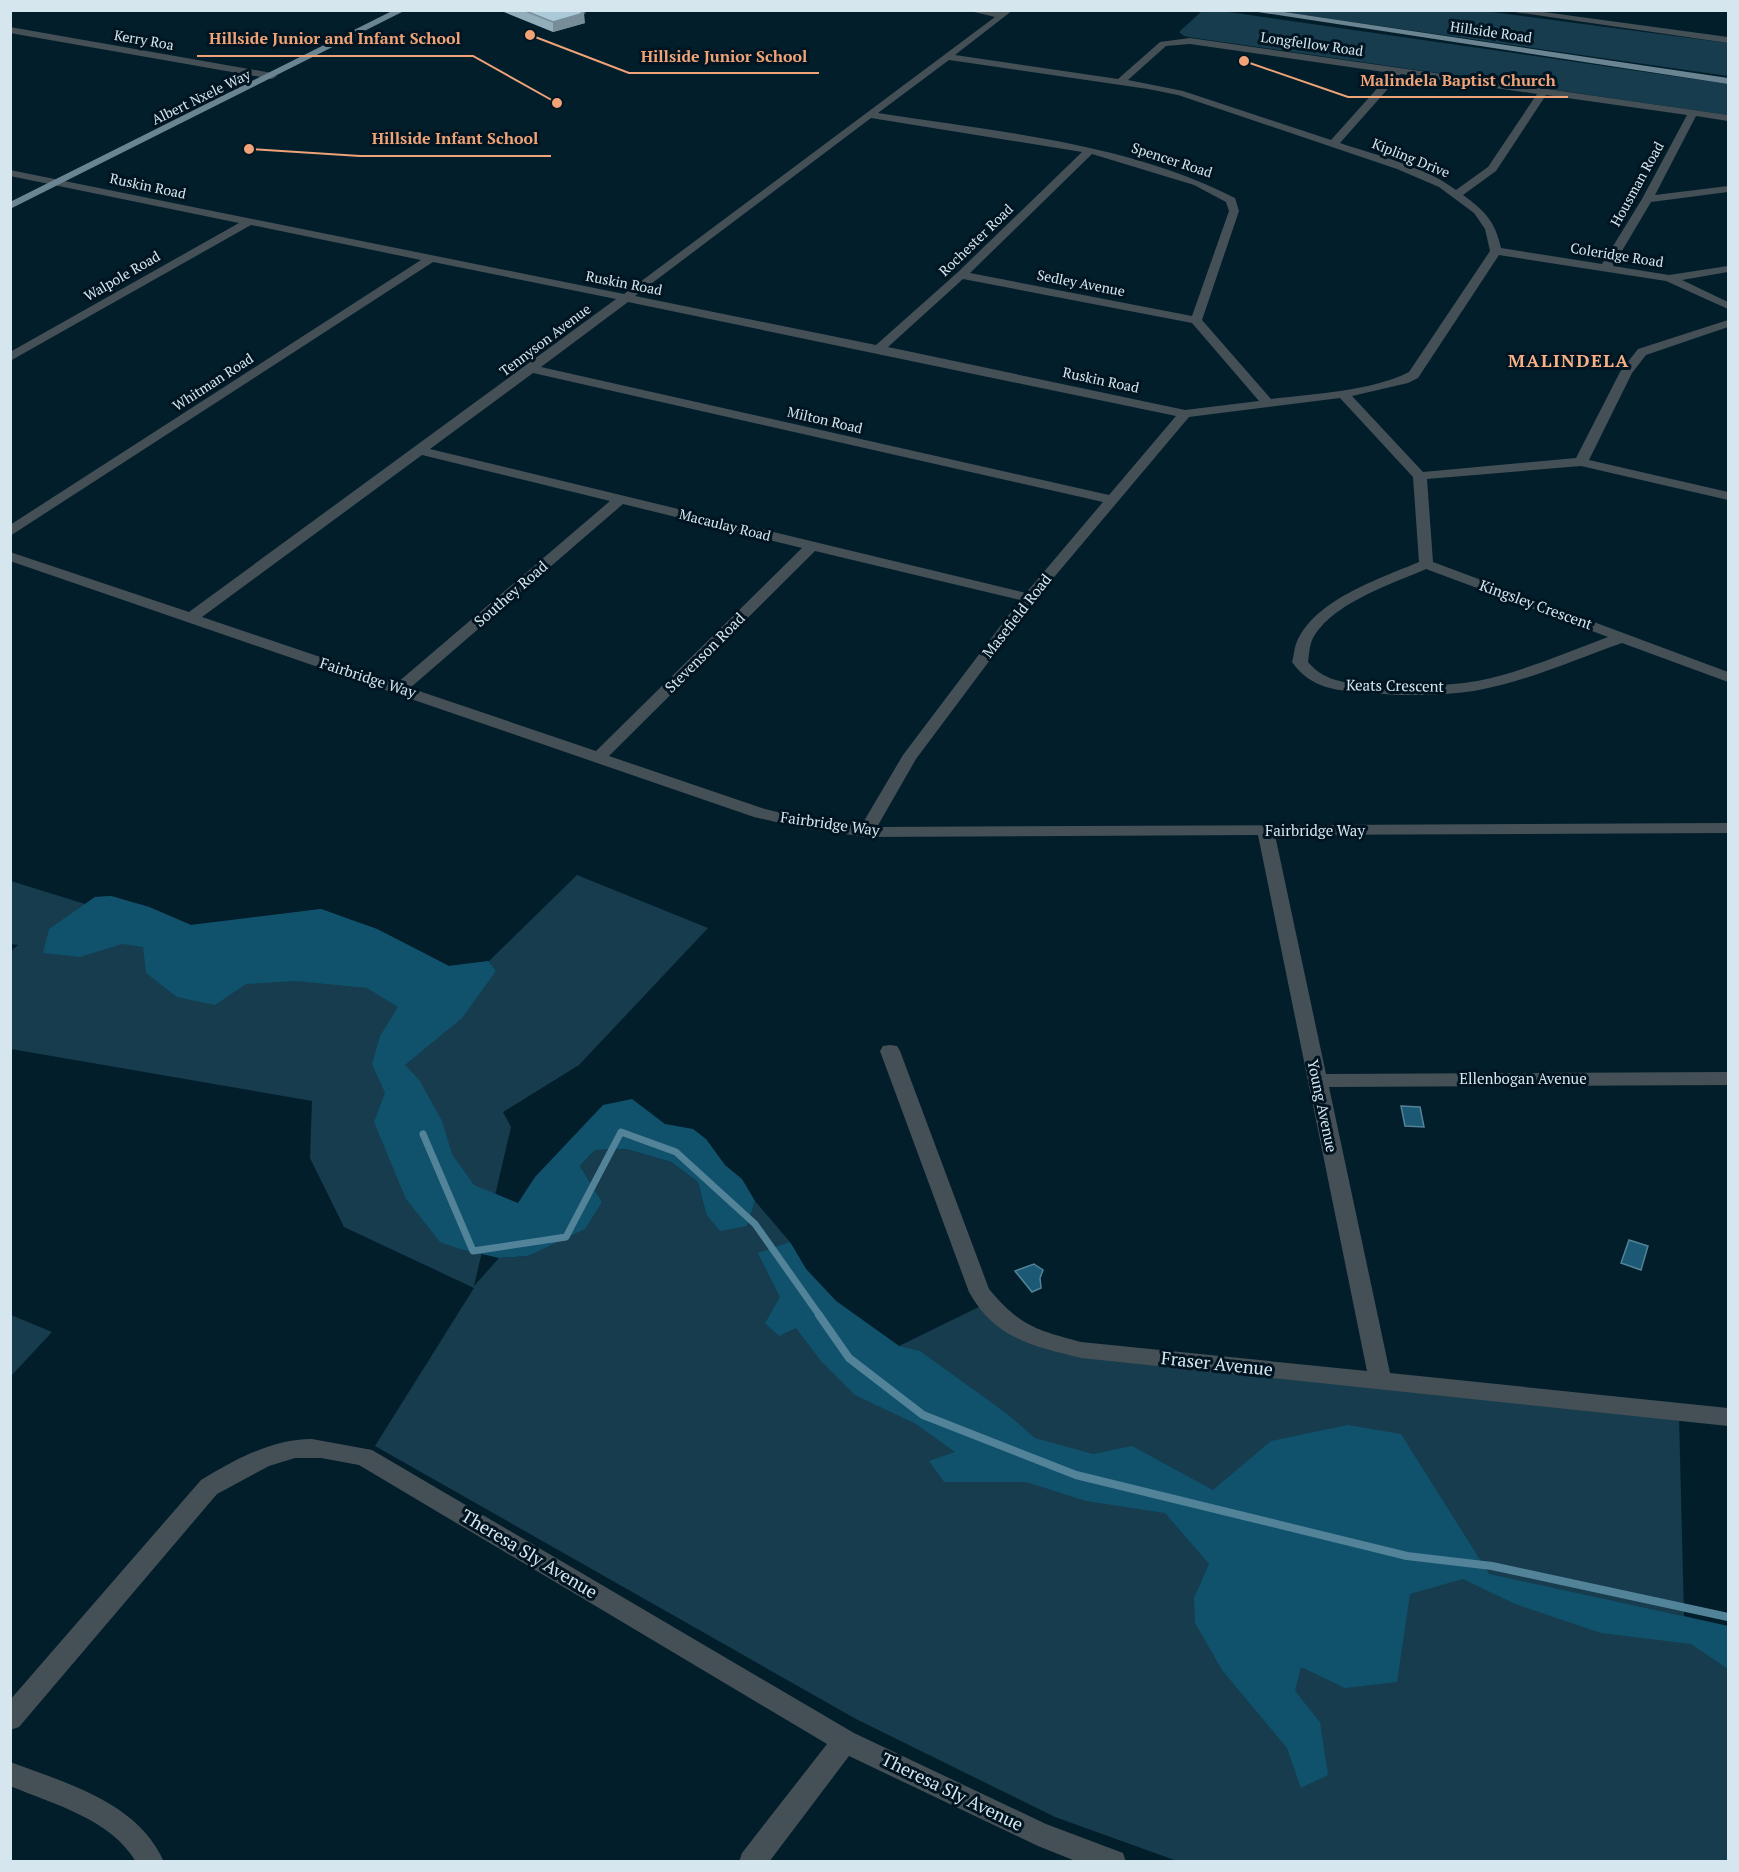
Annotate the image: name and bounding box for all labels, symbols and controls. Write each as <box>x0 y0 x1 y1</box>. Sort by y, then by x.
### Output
street label: Hillside Road <box>1449 16 1533 47</box>
callout: Hillside Junior and Infant School <box>197 22 473 56</box>
street label: Kerry Roa <box>113 25 175 54</box>
text: Hillside Junior and Infant School <box>209 27 461 49</box>
street label: Longfellow Road <box>1259 27 1365 60</box>
callout: Hillside Junior School <box>629 39 819 73</box>
text: Hillside Junior School <box>641 45 807 67</box>
callout: Malindela Baptist Church <box>1348 63 1568 97</box>
street label: Albert Nxele Way <box>148 64 254 129</box>
text: Malindela Baptist Church <box>1360 69 1557 91</box>
callout: Hillside Infant School <box>360 122 551 156</box>
text: Hillside Infant School <box>372 127 538 149</box>
street label: Kipling Drive <box>1370 133 1453 182</box>
street label: Spencer Road <box>1129 137 1215 182</box>
street label: Housman Road <box>1605 138 1668 230</box>
street label: Ruskin Road <box>108 168 188 203</box>
street label: Rochester Road <box>934 199 1017 280</box>
street label: Coleridge Road <box>1569 238 1665 271</box>
street label: Walpole Road <box>80 246 164 305</box>
street label: Sedley Avenue <box>1035 265 1127 300</box>
street label: Ruskin Road <box>584 266 664 299</box>
street label: Tennyson Avenue <box>495 299 594 380</box>
street label: Whitman Road <box>169 348 257 415</box>
district label: MALINDELA <box>1508 348 1630 372</box>
street label: Ruskin Road <box>1061 362 1141 397</box>
street label: Milton Road <box>786 402 865 437</box>
street label: Macaulay Road <box>677 504 773 545</box>
street label: Southey Road <box>469 556 551 631</box>
street label: Masefield Road <box>977 569 1055 661</box>
street label: Kingsley Crescent <box>1477 574 1596 634</box>
street label: Stevenson Road <box>660 608 749 697</box>
street label: Fairbridge Way <box>318 652 419 702</box>
street label: Keats Crescent <box>1346 674 1445 696</box>
street label: Fairbridge Way <box>779 806 881 840</box>
street label: Fairbridge Way <box>1265 820 1365 840</box>
street label: Young Avenue <box>1303 1058 1343 1154</box>
street label: Ellenbogan Avenue <box>1459 1068 1587 1088</box>
street label: Fraser Avenue <box>1160 1345 1274 1381</box>
street label: Theresa Sly Avenue <box>457 1503 602 1603</box>
street label: Theresa Sly Avenue <box>877 1746 1027 1836</box>

